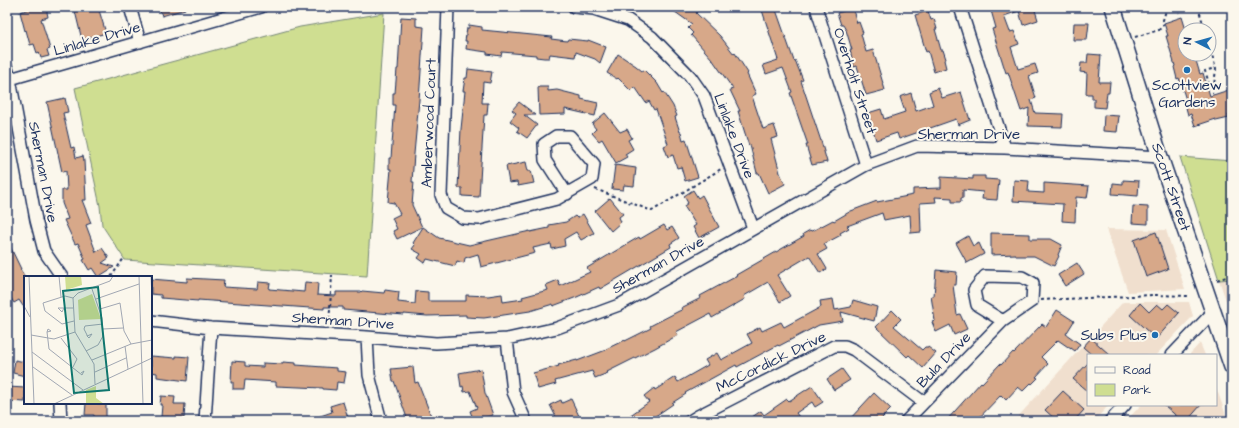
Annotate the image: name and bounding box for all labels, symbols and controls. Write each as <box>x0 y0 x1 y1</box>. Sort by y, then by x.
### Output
street label: Linlake Drive <box>51 17 143 61</box>
north arrow <box>1177 22 1217 62</box>
street label: Overholt Street <box>828 25 882 137</box>
text: N <box>1180 37 1195 45</box>
street label: Amberwood Court <box>416 58 442 188</box>
marker: Scottview Gardens <box>1182 65 1192 75</box>
place label: Scottview Gardens <box>1152 75 1222 113</box>
street label: Linlake Drive <box>708 90 760 182</box>
street label: Sherman Drive <box>23 120 63 224</box>
street label: Sherman Drive <box>918 124 1020 145</box>
street label: Scott Street <box>1146 140 1196 234</box>
street label: Sherman Drive <box>608 231 708 299</box>
inset map <box>24 276 152 404</box>
street label: Sherman Drive <box>291 307 395 335</box>
place label: Subs Plus <box>1081 325 1147 346</box>
street label: McCordick Drive <box>712 326 830 398</box>
street label: Bula Drive <box>912 327 976 393</box>
marker: Subs Plus <box>1150 330 1160 340</box>
legend <box>1087 354 1217 406</box>
text: Road <box>1123 362 1151 379</box>
text: Park <box>1123 382 1151 399</box>

